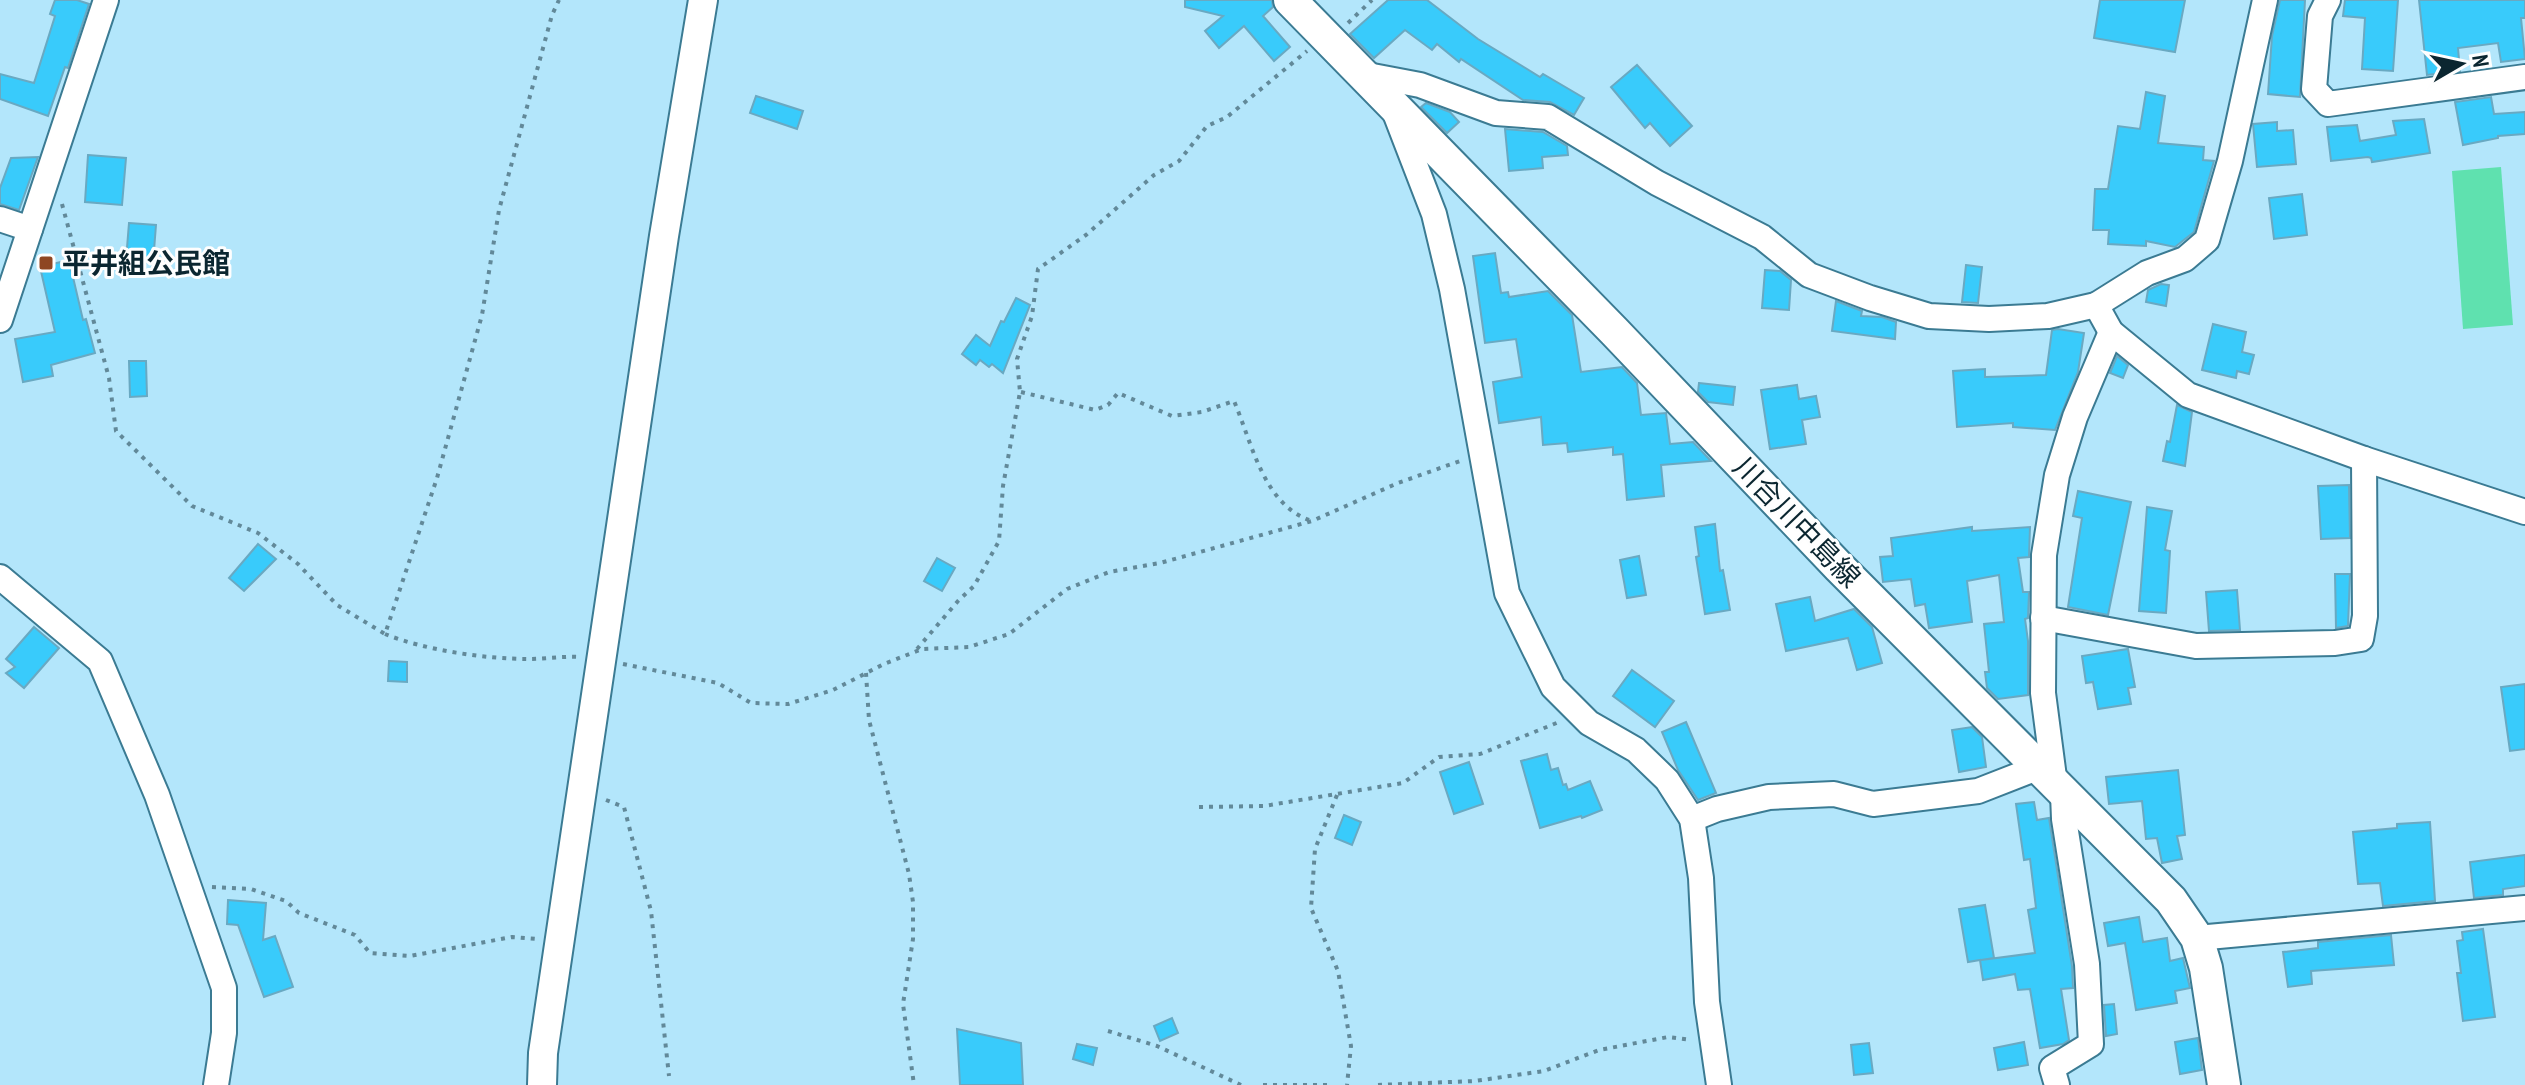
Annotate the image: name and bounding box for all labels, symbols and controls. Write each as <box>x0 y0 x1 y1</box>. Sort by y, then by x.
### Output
north arrow <box>2421 24 2501 104</box>
text: N <box>2466 53 2496 69</box>
place label: 平井組公民館 <box>62 244 230 281</box>
marker: 平井組公民館 <box>37 254 55 272</box>
street label: 川合川中島線 <box>1726 448 1869 595</box>

